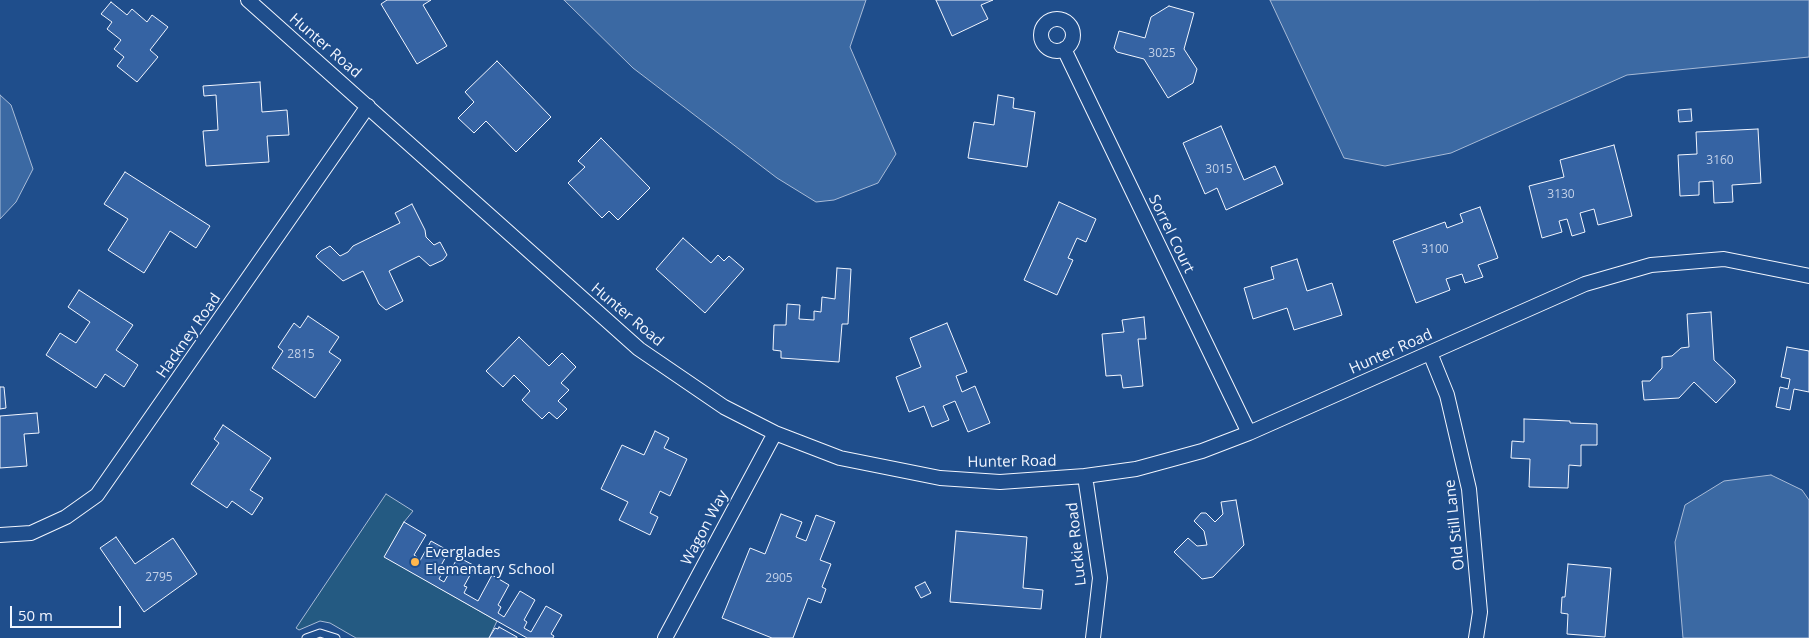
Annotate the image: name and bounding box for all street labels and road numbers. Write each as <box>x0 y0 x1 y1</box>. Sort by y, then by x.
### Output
street label: Hunter Road <box>285 10 365 82</box>
street label: Sorrel Court <box>1144 192 1198 276</box>
street label: Hunter Road <box>587 279 667 351</box>
street label: Hackney Road <box>153 290 225 382</box>
street label: Hunter Road <box>1347 326 1435 378</box>
street label: Hunter Road <box>967 452 1057 472</box>
street label: Old Still Lane <box>1441 479 1469 571</box>
street label: Wagon Way <box>678 488 732 568</box>
street label: Luckie Road <box>1064 501 1090 587</box>

